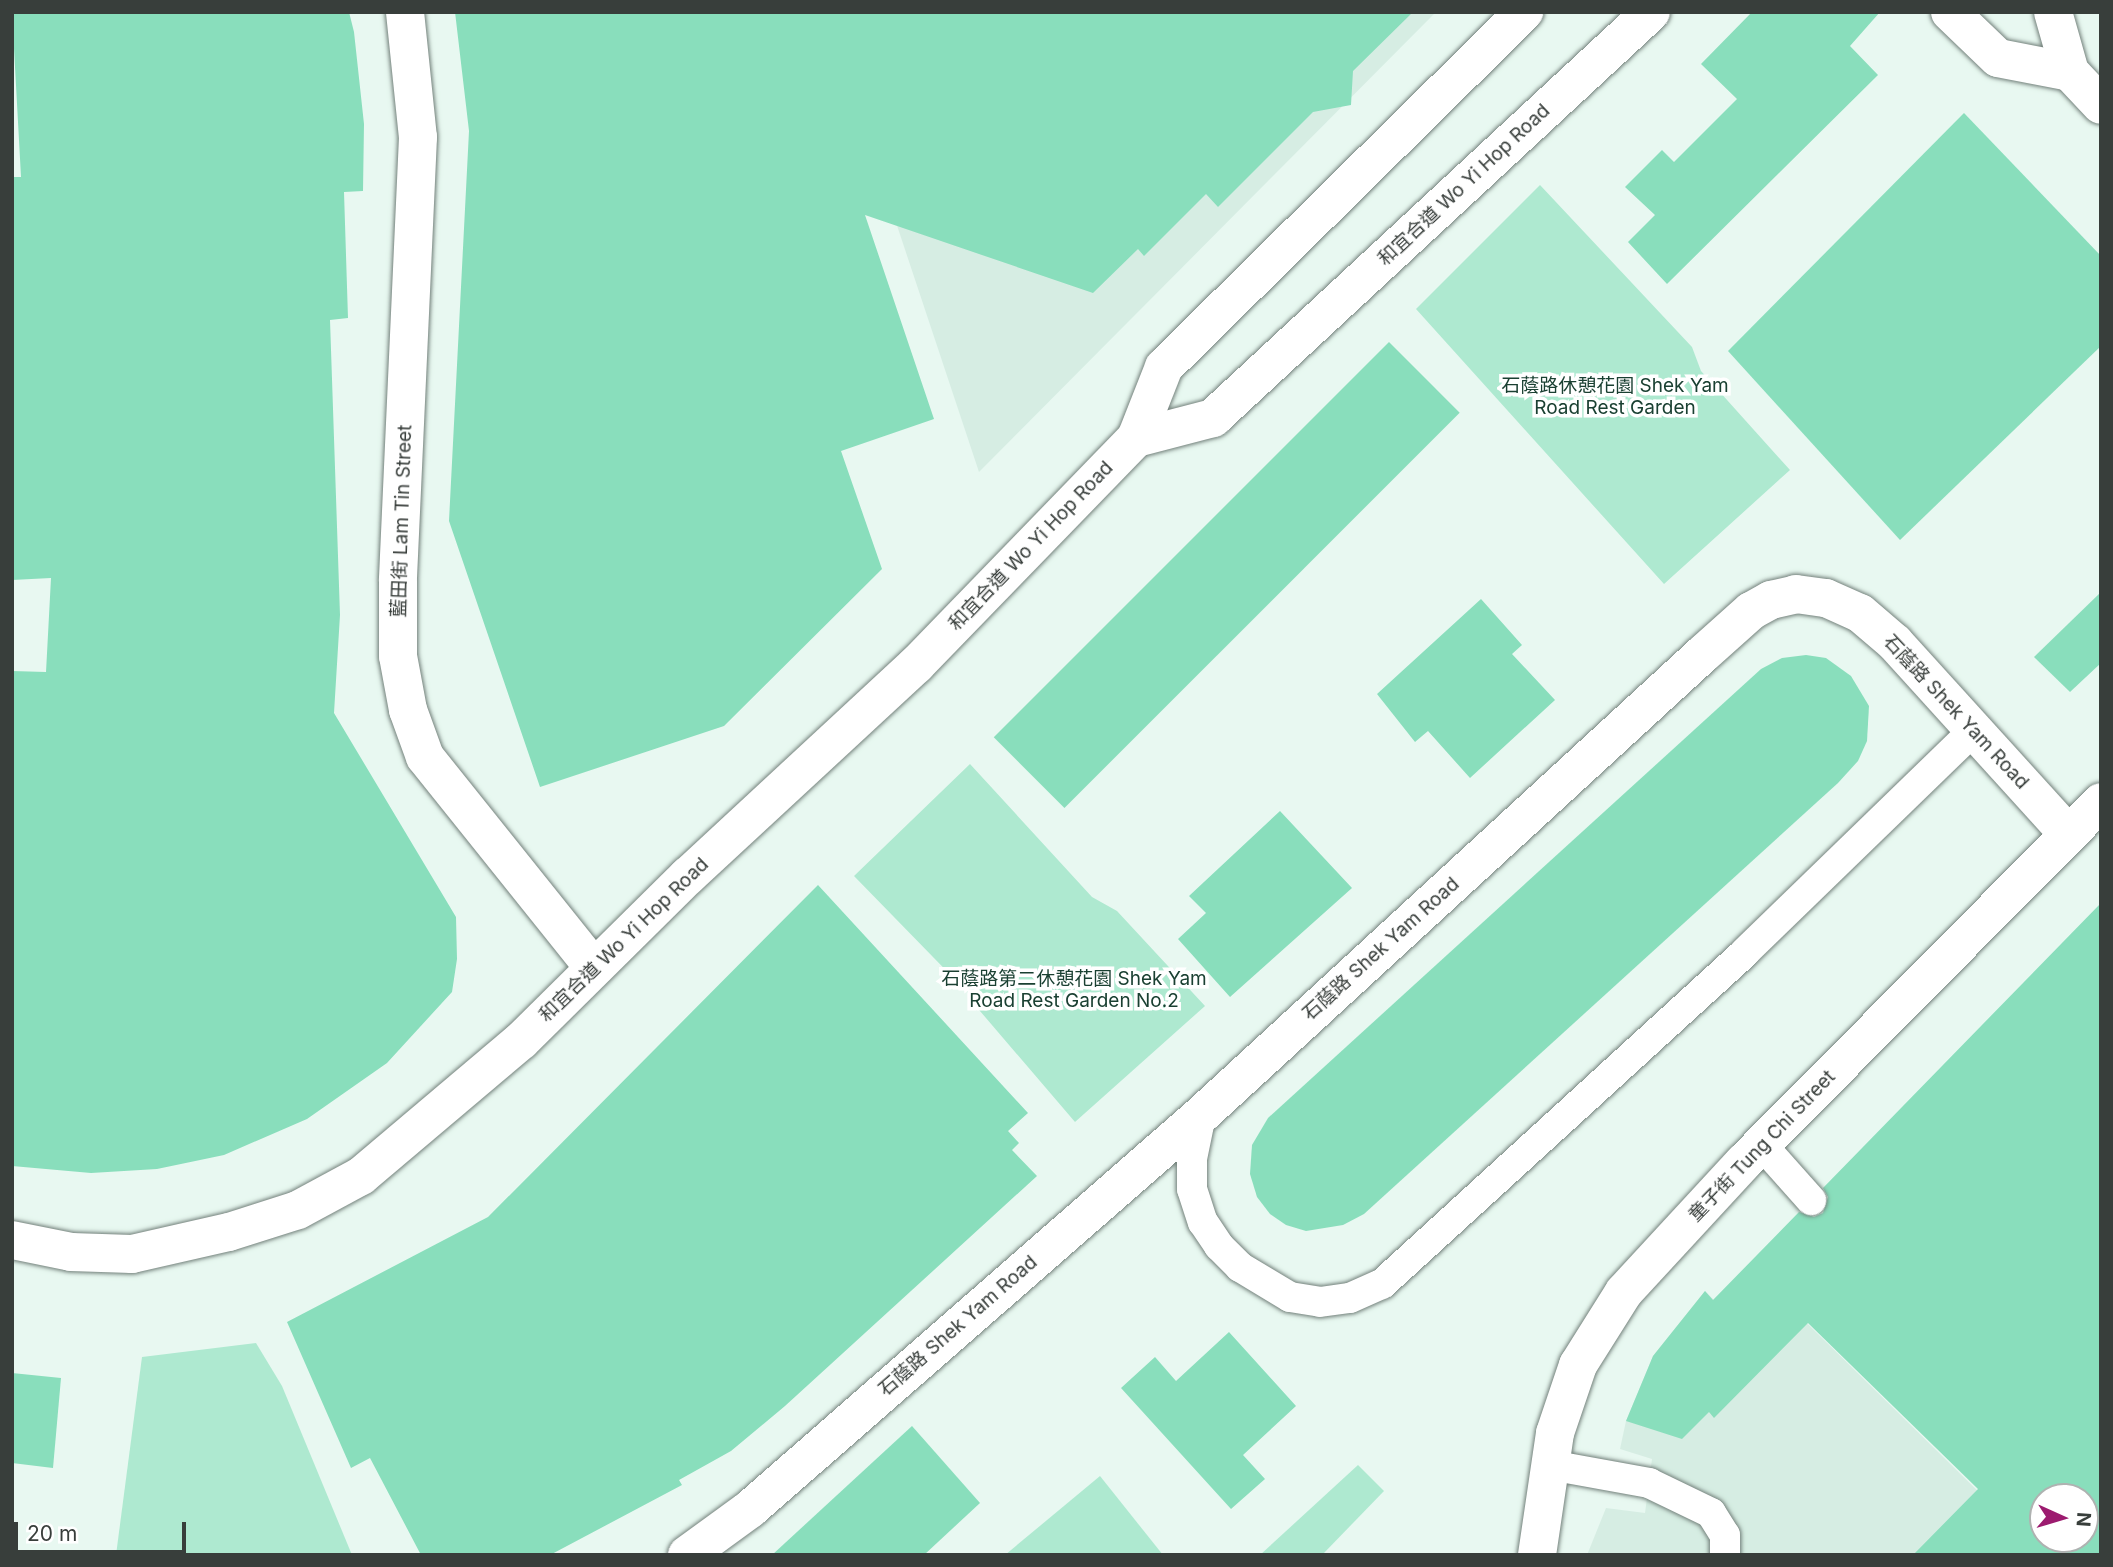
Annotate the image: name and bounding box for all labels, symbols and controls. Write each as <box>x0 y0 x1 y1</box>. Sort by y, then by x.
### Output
street label: 和宜合道 Wo Yi Hop Road <box>1373 99 1555 271</box>
park label: 石蔭路休憩花園 Shek Yam Road Rest Garden <box>1501 375 1729 419</box>
street label: 藍田街 Lam Tin Street <box>387 424 417 618</box>
street label: 和宜合道 Wo Yi Hop Road <box>944 457 1118 635</box>
street label: 石蔭路 Shek Yam Road <box>1879 630 2033 794</box>
street label: 和宜合道 Wo Yi Hop Road <box>535 853 713 1027</box>
street label: 石蔭路 Shek Yam Road <box>1298 873 1464 1025</box>
park label: 石蔭路第二休憩花園 Shek Yam Road Rest Garden No.2 <box>941 968 1207 1012</box>
street label: 童子街 Tung Chi Street <box>1684 1066 1840 1226</box>
street label: 石蔭路 Shek Yam Road <box>874 1251 1042 1401</box>
north arrow <box>2029 1483 2099 1553</box>
scale bar <box>18 1508 189 1552</box>
text: N <box>2071 1511 2095 1527</box>
text: 20 m <box>27 1521 77 1546</box>

